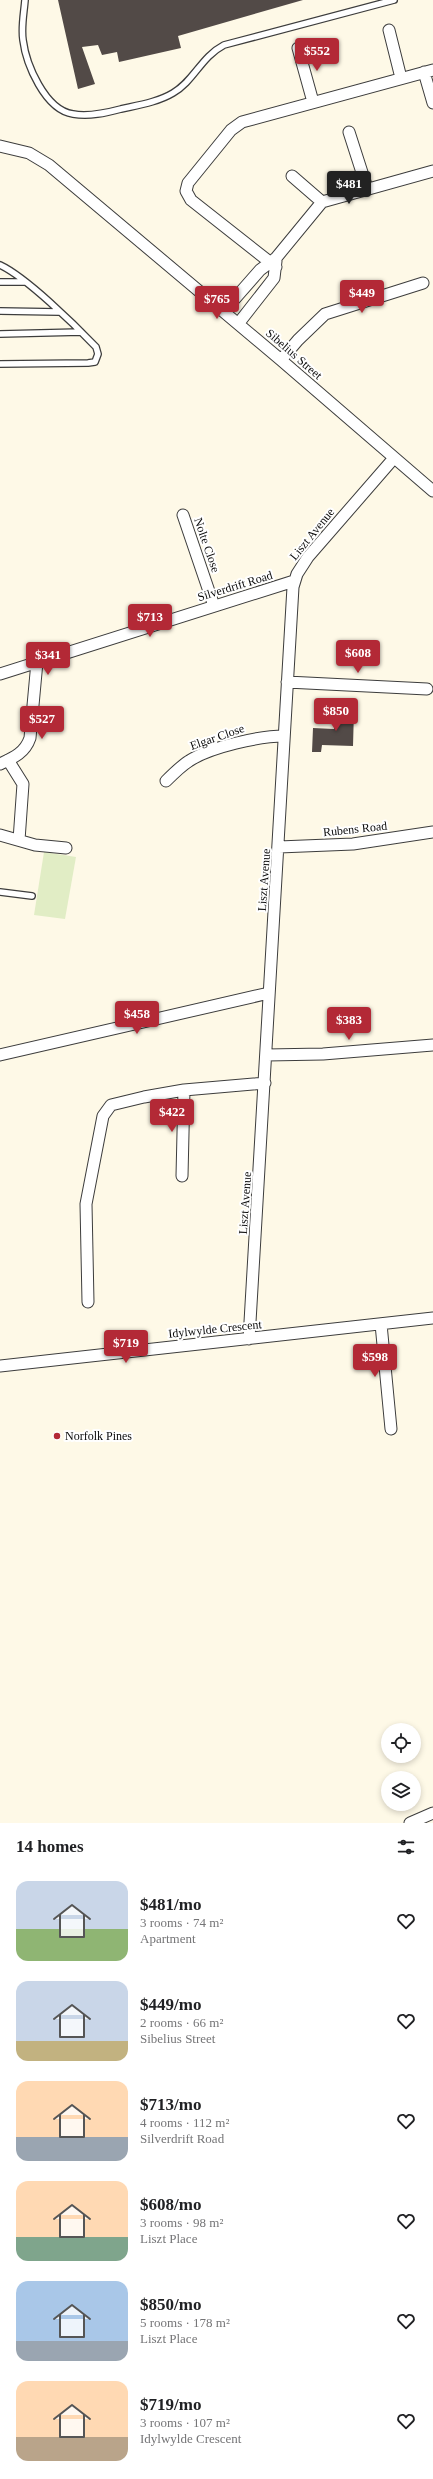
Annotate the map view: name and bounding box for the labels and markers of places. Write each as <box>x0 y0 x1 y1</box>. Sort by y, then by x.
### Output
pin: $552 <box>293 38 341 72</box>
pin: $481 <box>325 171 373 205</box>
pin: $449 <box>338 280 386 314</box>
pin: $765 <box>193 286 241 320</box>
pin: $713 <box>126 604 174 638</box>
pin: $608 <box>334 640 382 674</box>
pin: $341 <box>24 642 72 676</box>
pin: $850 <box>312 698 360 732</box>
pin: $527 <box>18 706 66 740</box>
pin: $458 <box>113 1001 161 1035</box>
pin: $383 <box>325 1007 373 1041</box>
pin: $422 <box>148 1099 196 1133</box>
pin: $719 <box>102 1330 150 1364</box>
pin: $598 <box>351 1344 399 1378</box>
place label: Norfolk Pines <box>65 1429 132 1443</box>
marker: Norfolk Pines <box>52 1431 62 1441</box>

